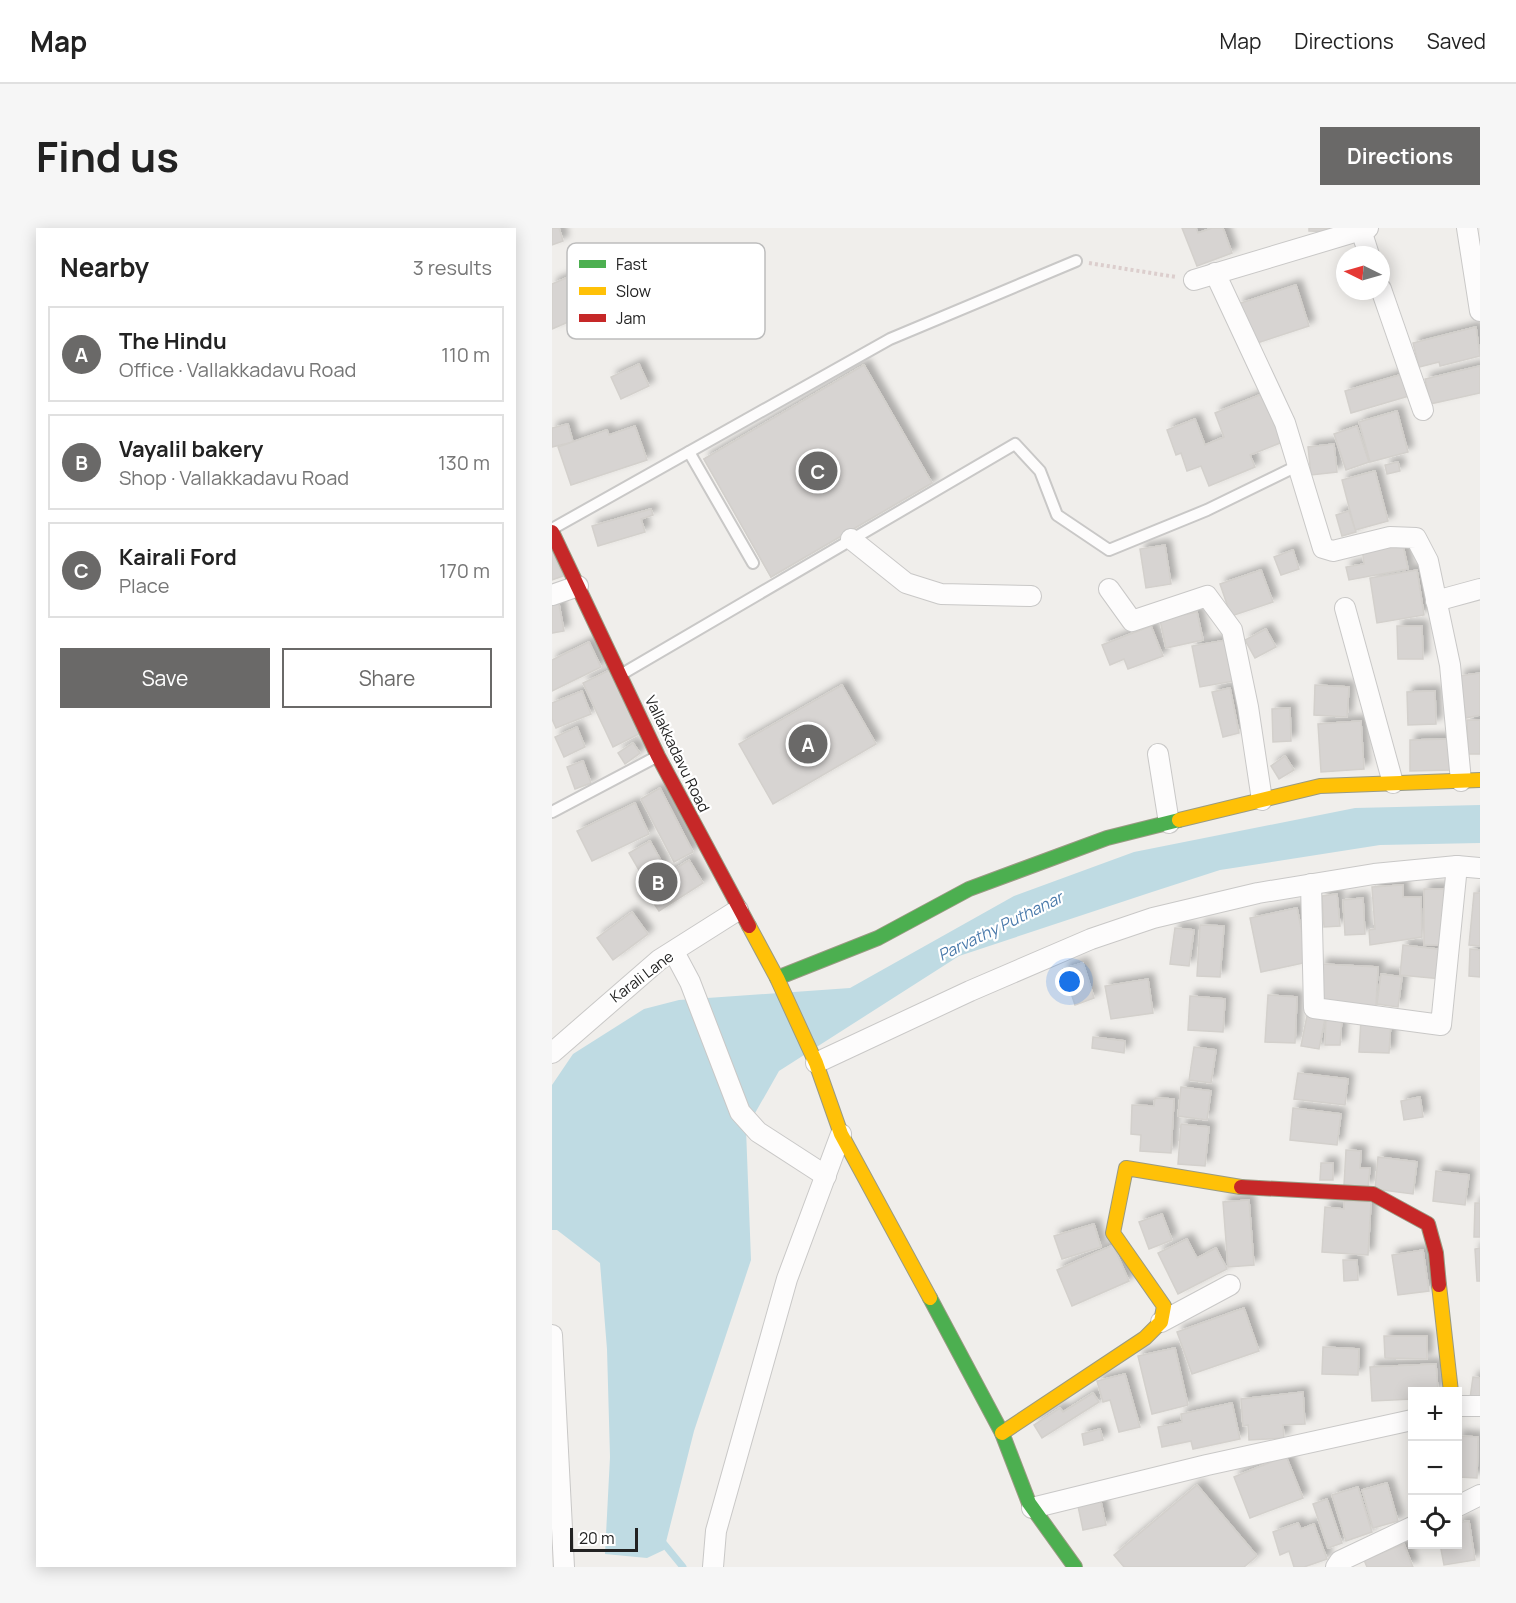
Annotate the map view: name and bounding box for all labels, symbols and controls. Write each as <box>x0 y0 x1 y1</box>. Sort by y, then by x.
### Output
text: Map <box>30 22 87 60</box>
text: Map <box>1220 27 1261 55</box>
text: Directions <box>1294 27 1394 55</box>
text: Saved <box>1427 27 1486 55</box>
text: Find us <box>36 127 179 185</box>
button: Directions <box>1320 127 1480 185</box>
legend <box>567 243 765 339</box>
north arrow <box>1336 246 1390 300</box>
text: Nearby <box>60 249 149 285</box>
text: Fast <box>616 253 647 275</box>
text: 3 results <box>413 254 492 281</box>
text: Slow <box>616 280 651 302</box>
text: Jam <box>616 307 646 329</box>
text: The Hindu <box>119 326 227 356</box>
text: A <box>75 341 88 368</box>
text: 110 m <box>441 341 490 368</box>
text: Office · Vallakkadavu Road <box>119 356 356 383</box>
text: Vayalil bakery <box>119 434 263 464</box>
pin: C <box>798 448 838 494</box>
text: B <box>75 449 88 476</box>
text: 130 m <box>438 449 490 476</box>
text: Shop · Vallakkadavu Road <box>119 464 349 491</box>
text: Kairali Ford <box>119 542 237 572</box>
text: C <box>74 557 89 584</box>
text: 170 m <box>439 557 490 584</box>
text: Place <box>119 572 169 599</box>
button: Save <box>60 648 270 708</box>
button: Share <box>282 648 492 708</box>
street label: Vallakkadavu Road <box>640 692 715 816</box>
pin: A <box>788 722 828 766</box>
pin: B <box>638 860 678 904</box>
water label: Parvathy Puthanar <box>934 885 1068 966</box>
street label: Karali Lane <box>606 946 678 1007</box>
your location <box>1055 967 1084 996</box>
map controls <box>1408 1387 1462 1549</box>
button: + <box>1408 1387 1462 1441</box>
button: − <box>1408 1441 1462 1495</box>
button: locate <box>1408 1495 1462 1549</box>
scale bar <box>570 1525 638 1552</box>
text: 20 m <box>579 1527 615 1549</box>

